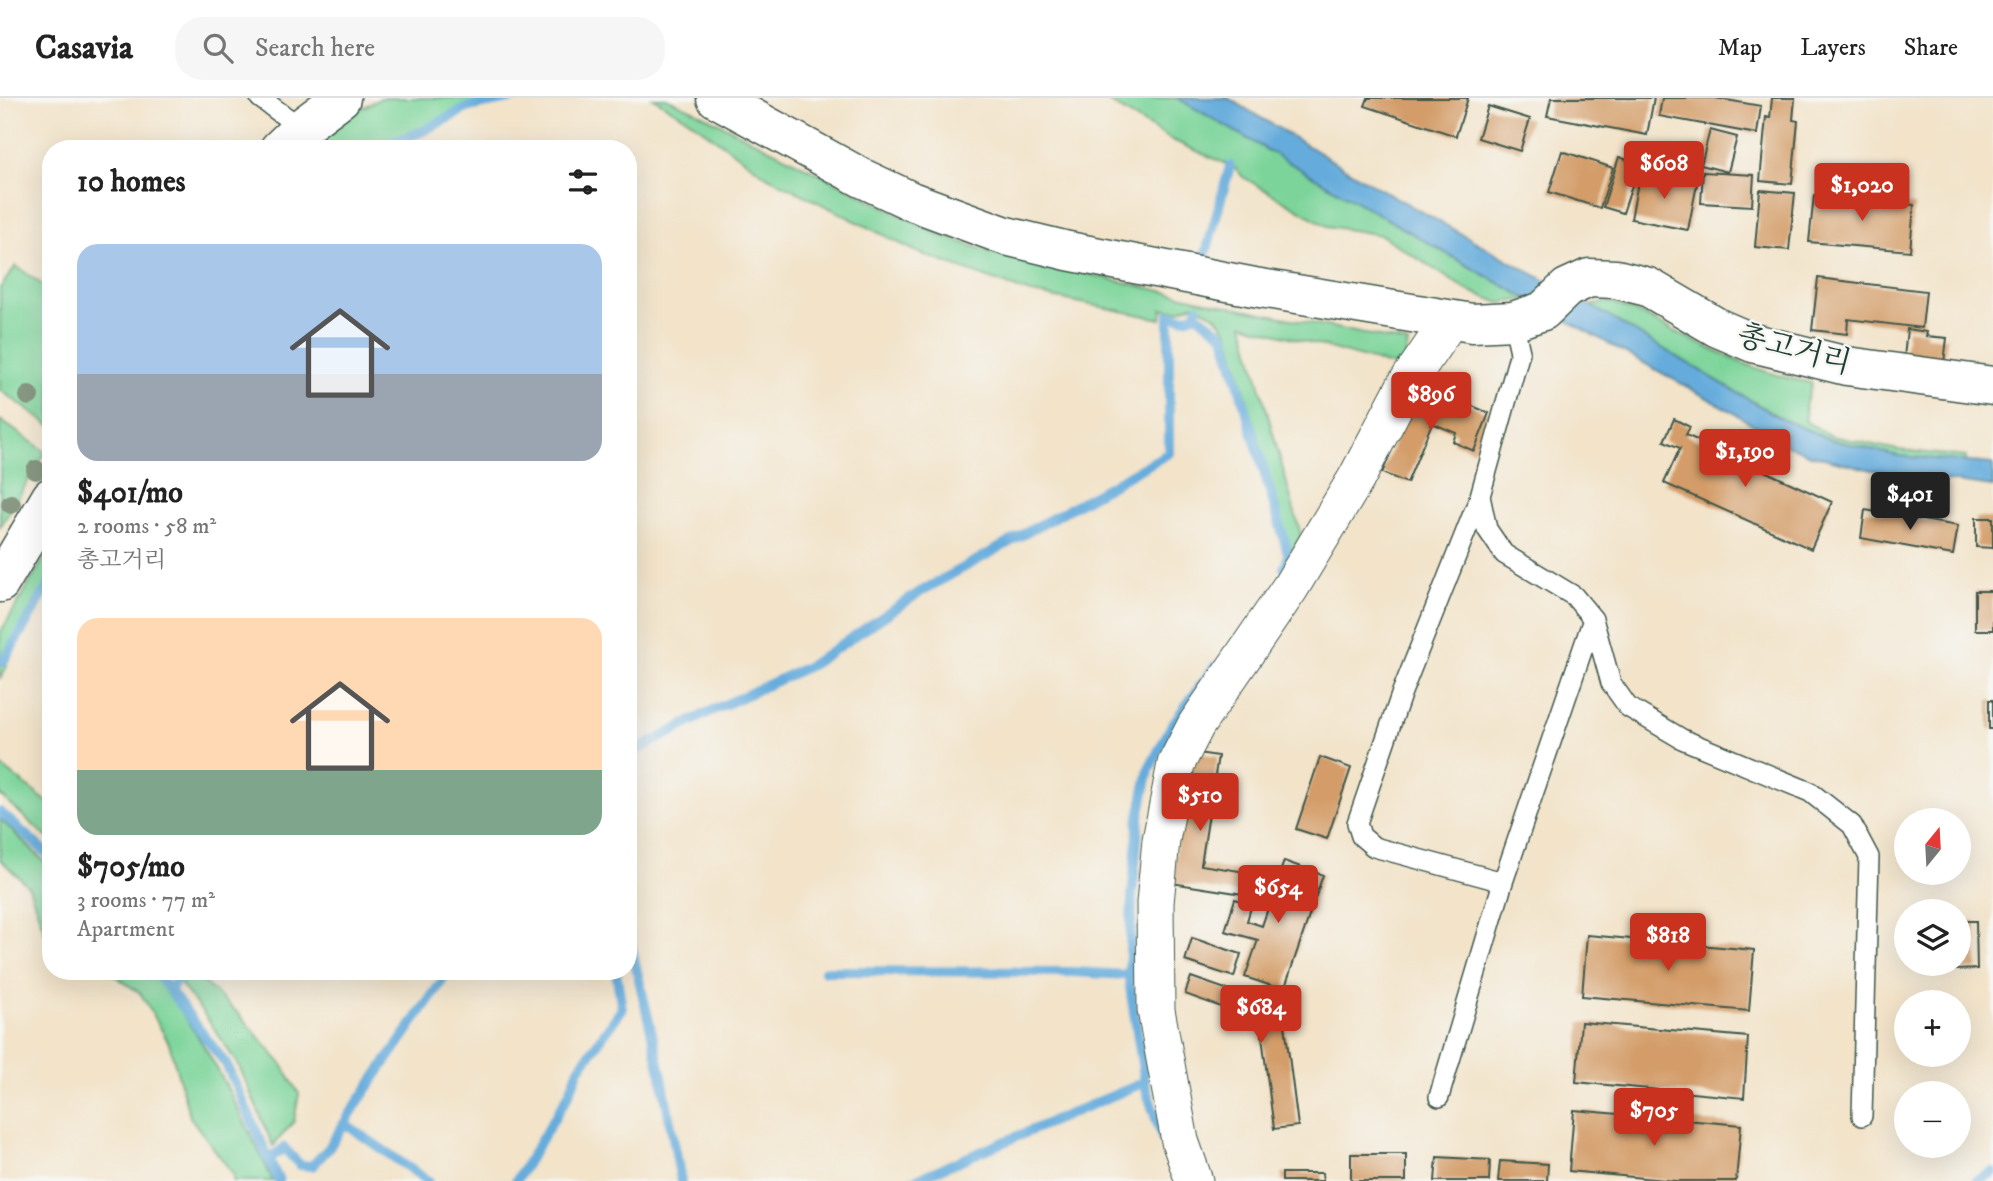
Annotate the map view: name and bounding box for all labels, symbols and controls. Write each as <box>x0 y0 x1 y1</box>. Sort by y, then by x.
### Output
search box <box>175 17 665 80</box>
text: Casavia <box>35 28 133 69</box>
icon: search <box>199 29 237 67</box>
text: Search here <box>255 32 375 65</box>
text: Map <box>1718 33 1762 63</box>
text: Layers <box>1800 33 1866 63</box>
text: Share <box>1904 33 1958 63</box>
pin: $608 <box>1623 141 1705 201</box>
text: $608 <box>1640 149 1688 178</box>
icon: filters <box>564 163 602 201</box>
text: 10 homes <box>77 164 186 201</box>
pin: $1,020 <box>1805 164 1919 223</box>
text: $1,020 <box>1830 171 1894 200</box>
icon: home <box>277 290 403 416</box>
street label: 총고거리 <box>1733 317 1855 383</box>
pin: $896 <box>1390 372 1472 432</box>
text: $896 <box>1407 380 1455 409</box>
pin: $1,190 <box>1688 430 1802 489</box>
text: $1,190 <box>1715 437 1775 466</box>
pin: $401 <box>1869 472 1951 532</box>
text: $401/mo <box>77 475 183 512</box>
text: $401 <box>1887 480 1933 509</box>
text: 2 rooms · 58 m² <box>77 512 216 541</box>
text: 총고거리 <box>77 546 166 575</box>
icon: home <box>277 663 403 789</box>
pin: $510 <box>1159 774 1241 833</box>
text: $510 <box>1178 781 1222 810</box>
north arrow <box>1894 808 1970 886</box>
map controls <box>1894 808 1971 1158</box>
text: $705/mo <box>77 849 185 886</box>
pin: $654 <box>1237 866 1319 925</box>
text: $654 <box>1254 873 1302 902</box>
text: 3 rooms · 77 m² <box>77 886 215 915</box>
button: layers <box>1894 899 1971 976</box>
pin: $818 <box>1627 914 1709 973</box>
text: Apartment <box>77 915 175 944</box>
text: $818 <box>1646 921 1690 950</box>
pin: $684 <box>1220 986 1302 1045</box>
button: + <box>1894 990 1971 1067</box>
text: $684 <box>1236 993 1286 1022</box>
button: − <box>1894 1081 1971 1158</box>
pin: $705 <box>1613 1088 1695 1148</box>
text: $705 <box>1630 1096 1678 1125</box>

